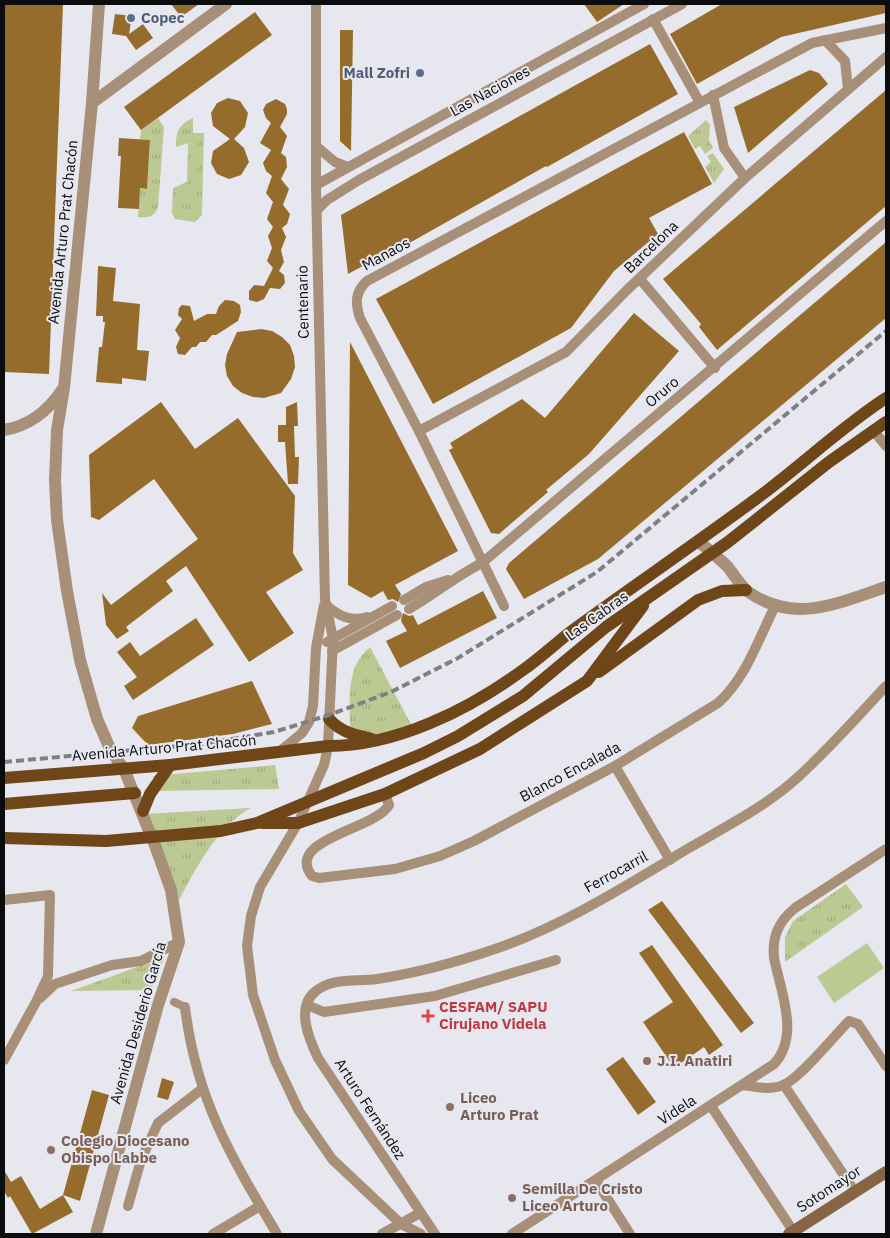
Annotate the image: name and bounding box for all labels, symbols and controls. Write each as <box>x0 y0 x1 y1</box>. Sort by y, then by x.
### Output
place label: Copec <box>141 8 185 27</box>
marker: Copec <box>125 12 137 24</box>
street label: Las Naciones <box>446 61 533 120</box>
place label: Mall Zofri <box>344 63 410 82</box>
marker: Mall Zofri <box>414 67 426 79</box>
street label: Avenida Arturo Prat Chacón <box>43 139 82 325</box>
street label: Barcelona <box>620 216 682 277</box>
street label: Manaos <box>358 233 413 275</box>
street label: Centenario <box>292 265 313 339</box>
street label: Oruro <box>641 372 683 411</box>
street label: Las Cabras <box>562 586 632 645</box>
street label: Avenida Arturo Prat Chacón <box>71 730 257 765</box>
street label: Blanco Encalada <box>516 737 623 806</box>
street label: Ferrocarril <box>581 846 651 897</box>
street label: Avenida Desiderio García <box>105 939 170 1106</box>
place label: CESFAM/ SAPU Cirujano Videla <box>439 997 548 1033</box>
marker: CESFAM/ SAPU Cirujano Videla <box>421 1009 435 1023</box>
place label: J.I. Anatiri <box>657 1051 732 1070</box>
street label: Arturo Fernández <box>331 1055 410 1163</box>
marker: J.I. Anatiri <box>641 1055 653 1067</box>
place label: Liceo Arturo Prat <box>460 1088 539 1124</box>
street label: Videla <box>654 1090 699 1129</box>
marker: Liceo Arturo Prat <box>444 1101 456 1113</box>
place label: Colegio Diocesano Obispo Labbe <box>61 1131 190 1167</box>
marker: Colegio Diocesano Obispo Labbe <box>45 1144 57 1156</box>
street label: Sotomayor <box>793 1160 865 1216</box>
place label: Semilla De Cristo Liceo Arturo <box>522 1179 643 1215</box>
marker: Semilla De Cristo Liceo Arturo <box>506 1192 518 1204</box>

